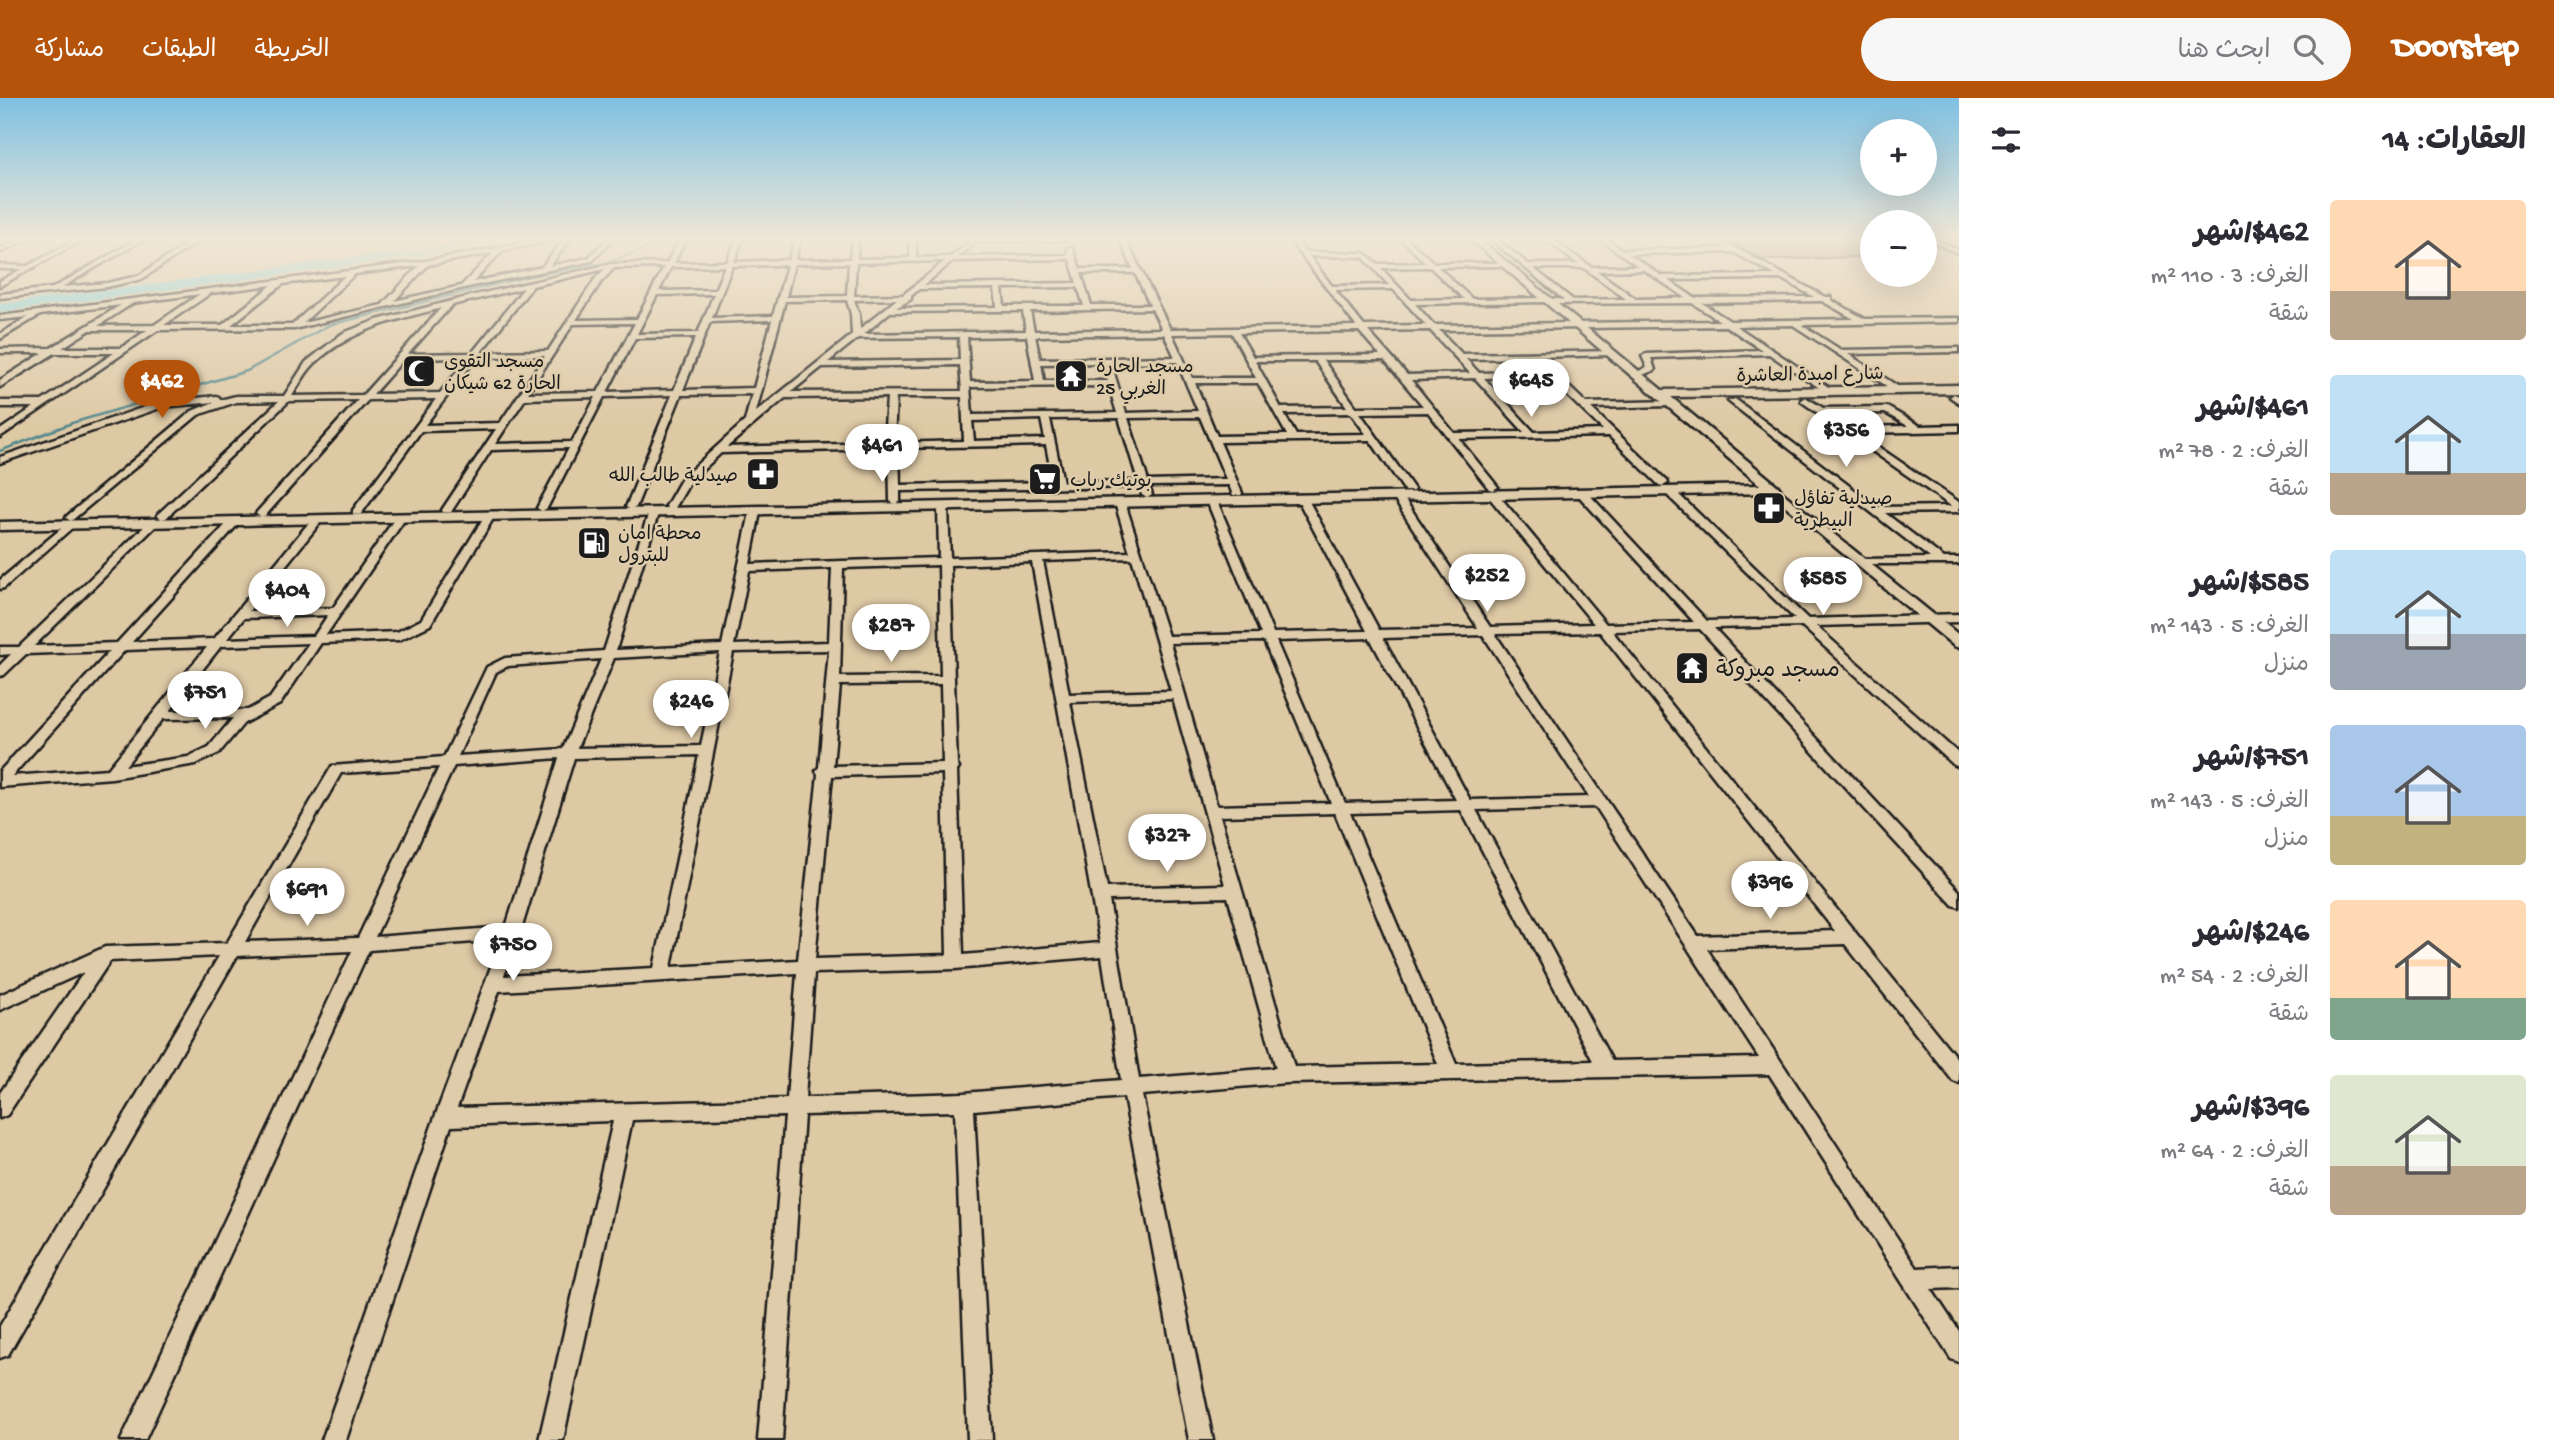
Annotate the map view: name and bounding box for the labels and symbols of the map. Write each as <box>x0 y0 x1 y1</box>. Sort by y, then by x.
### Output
mosque icon: مسجد التقوى الحارة 62 شيكان <box>400 352 438 390</box>
place label: مسجد التقوى الحارة 62 شيكان <box>444 352 561 397</box>
temple icon: مسجد الحارة 25 الغربي <box>1052 357 1090 395</box>
place label: مسجد الحارة 25 الغربي <box>1096 357 1194 404</box>
pin: $462 <box>121 360 203 420</box>
pin: $645 <box>1490 360 1572 419</box>
street label: شارع امبدة العاشرة <box>1736 364 1884 389</box>
pin: $356 <box>1805 410 1887 469</box>
pin: $461 <box>841 424 923 484</box>
pharmacy icon: صيدلية طالب الله <box>744 455 782 493</box>
supermarket icon: بوتيك رباب <box>1026 460 1064 498</box>
place label: صيدلية طالب الله <box>609 466 738 489</box>
place label: بوتيك رباب <box>1070 471 1152 494</box>
pharmacy icon: صيدلية تفاؤل البيطرية <box>1750 489 1788 527</box>
place label: صيدلية تفاؤل البيطرية <box>1794 489 1892 534</box>
fuel station icon: محطة امان للبترول <box>575 524 613 562</box>
place label: محطة امان للبترول <box>618 524 702 569</box>
pin: $252 <box>1446 554 1528 614</box>
pin: $585 <box>1782 558 1864 617</box>
pin: $404 <box>246 570 328 629</box>
pin: $287 <box>850 604 932 664</box>
temple icon: مسجد مبروكة <box>1673 649 1711 687</box>
place label: مسجد مبروكة <box>1716 658 1840 685</box>
pin: $751 <box>164 672 246 731</box>
pin: $246 <box>650 680 732 740</box>
pin: $327 <box>1126 814 1208 874</box>
pin: $396 <box>1729 862 1811 921</box>
pin: $691 <box>266 868 348 928</box>
pin: $750 <box>472 924 554 983</box>

